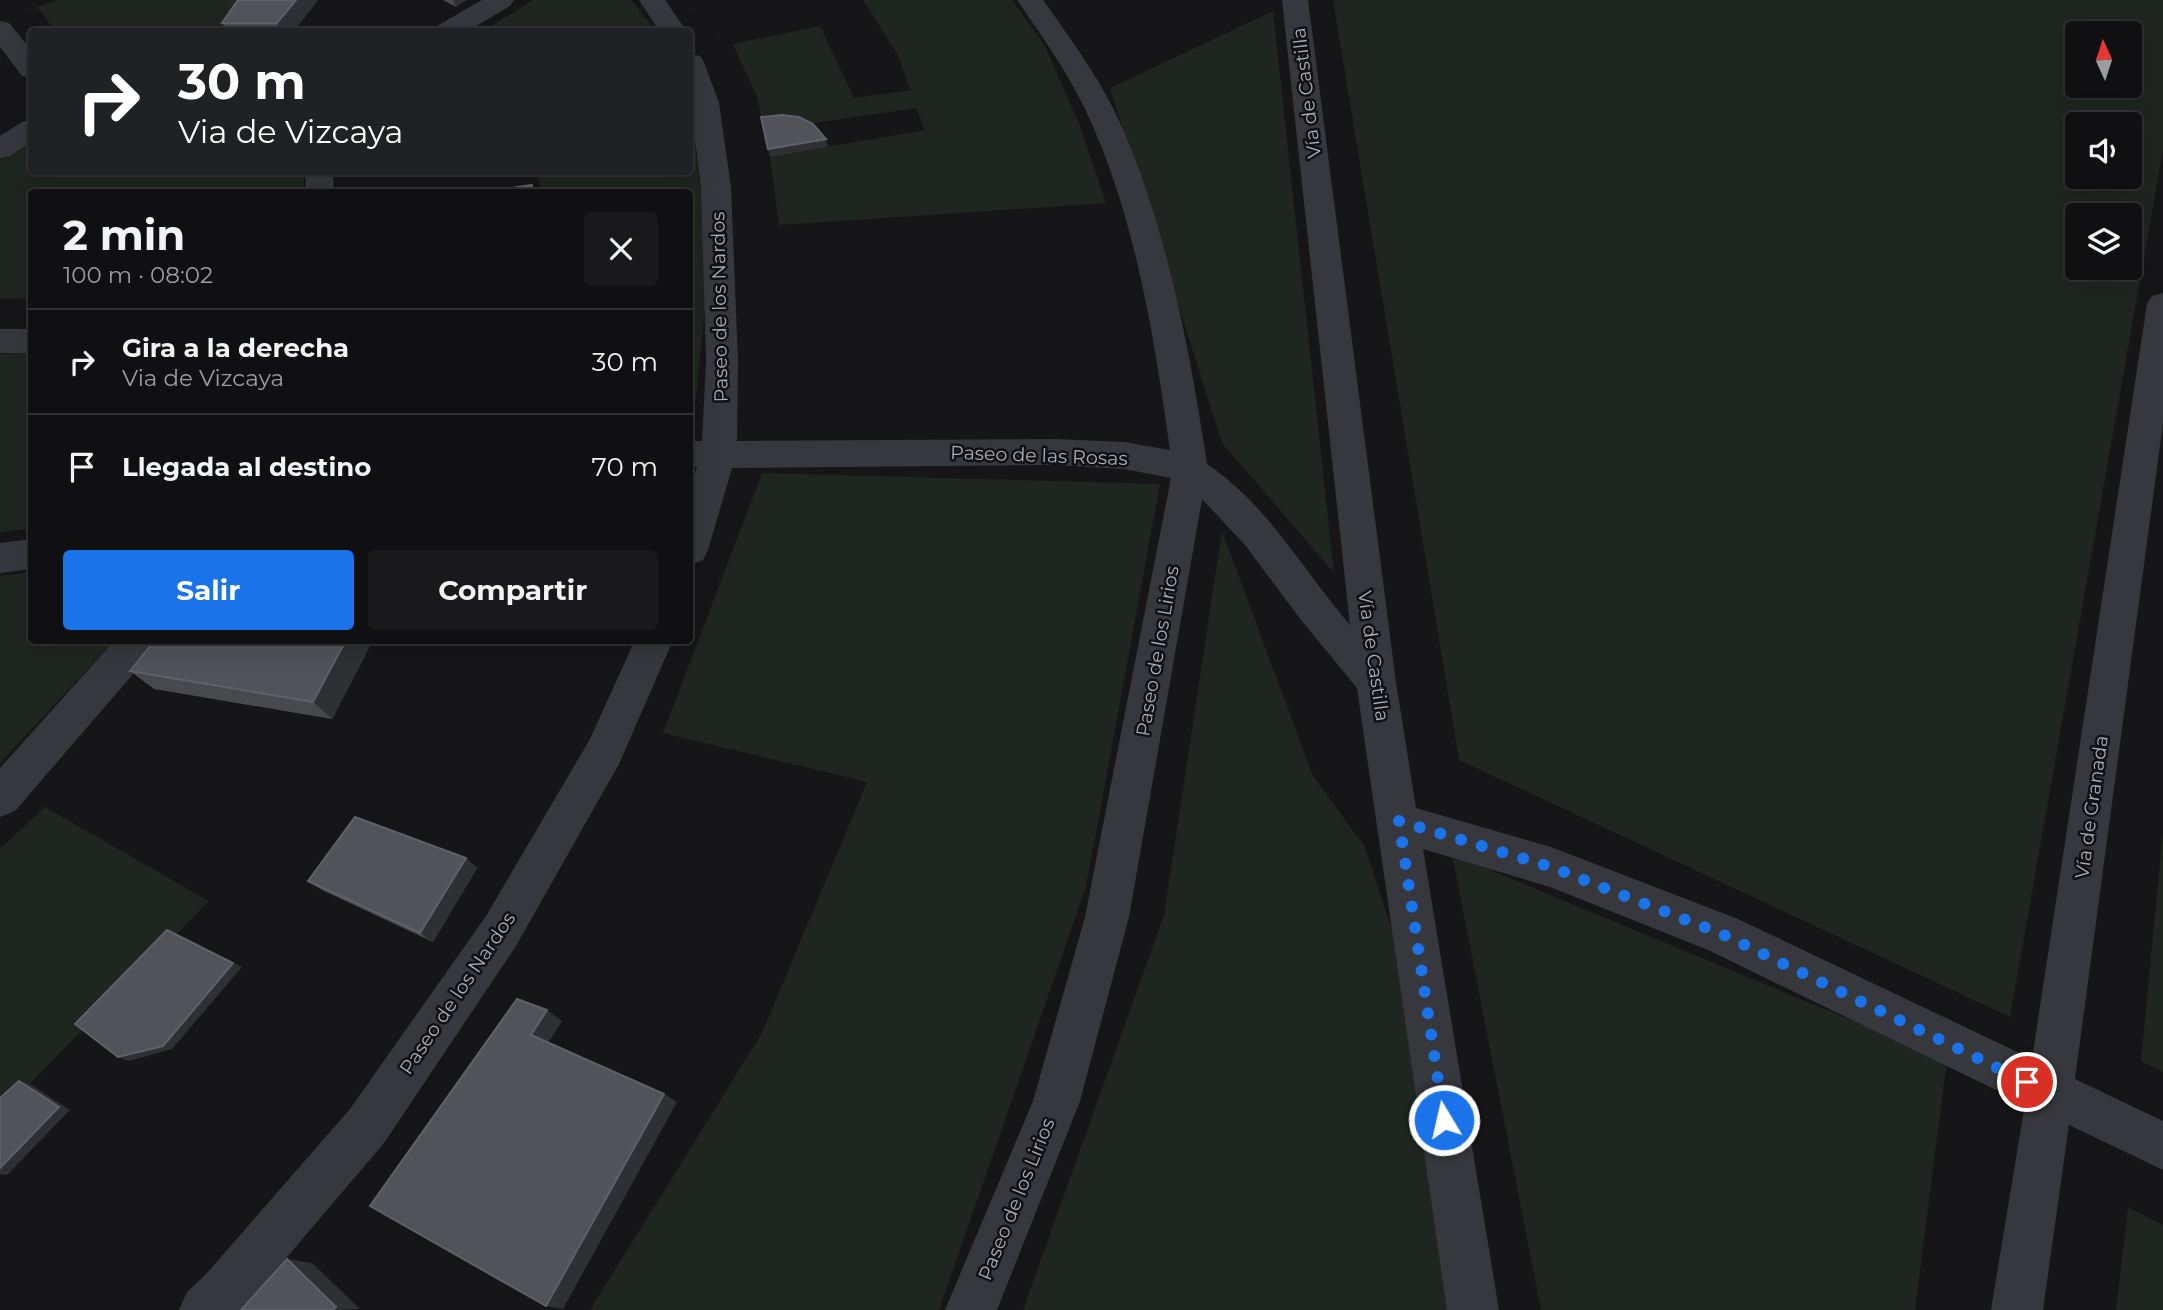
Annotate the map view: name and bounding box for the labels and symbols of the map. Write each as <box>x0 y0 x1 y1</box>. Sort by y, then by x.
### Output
north arrow <box>2065 21 2142 98</box>
street label: Vía de Castilla <box>1287 26 1326 160</box>
street label: Paseo de los Nardos <box>706 211 733 403</box>
street label: Paseo de las Rosas <box>950 441 1128 470</box>
street label: Paseo de los Lirios <box>1131 564 1184 738</box>
street label: Vía de Castilla <box>1353 589 1394 723</box>
street label: Vía de Granada <box>2070 734 2113 880</box>
street label: Paseo de los Nardos <box>394 908 520 1079</box>
pin <box>1997 1052 2057 1112</box>
position arrow <box>1407 1083 1481 1157</box>
street label: Paseo de los Lirios <box>973 1115 1060 1284</box>

